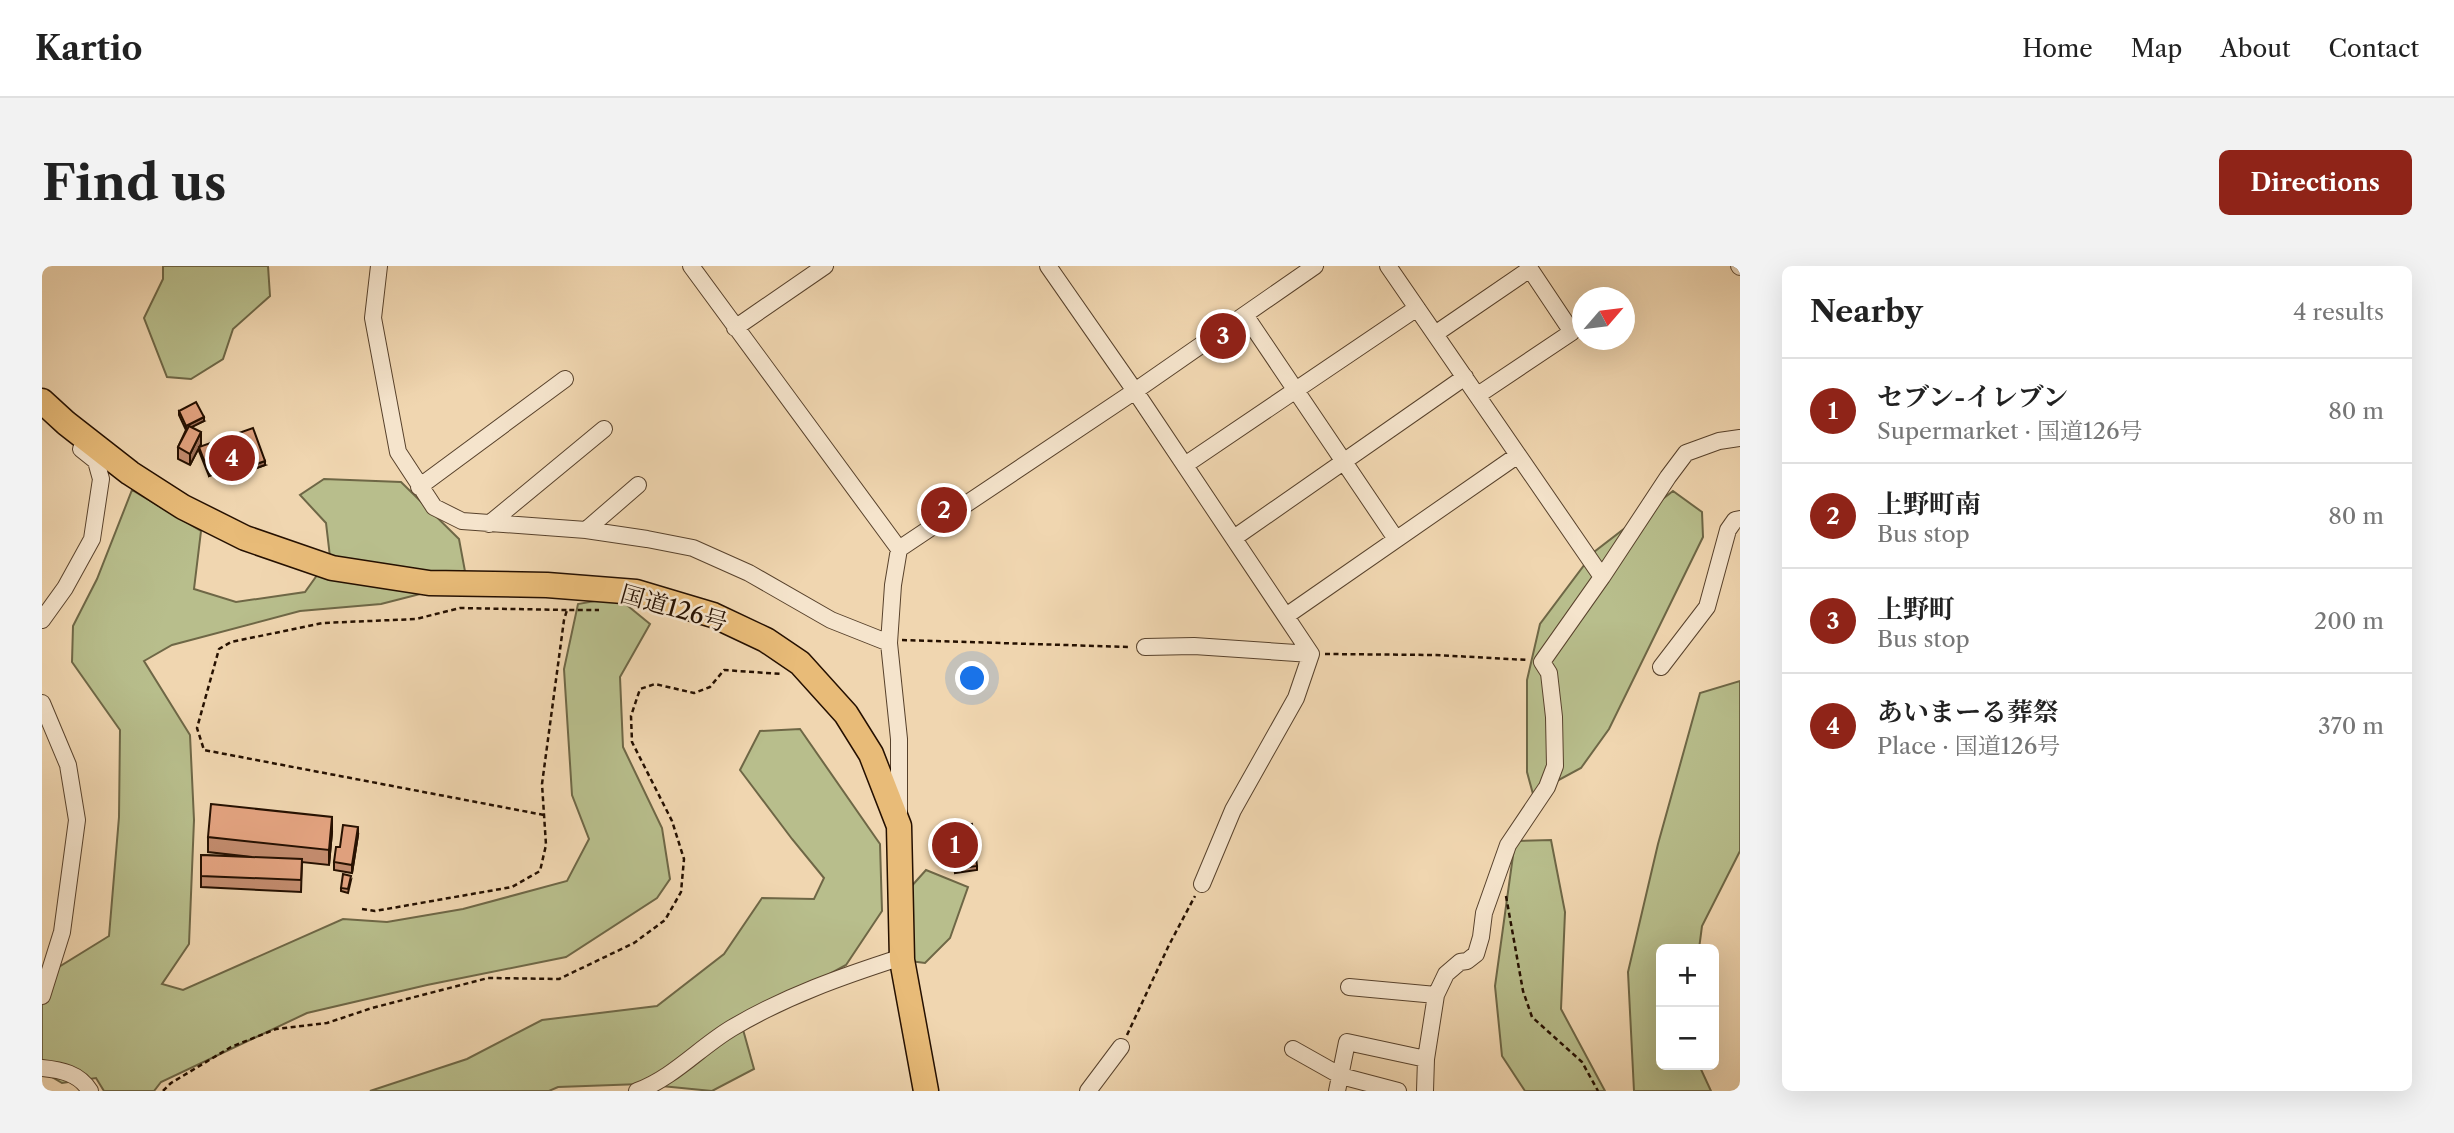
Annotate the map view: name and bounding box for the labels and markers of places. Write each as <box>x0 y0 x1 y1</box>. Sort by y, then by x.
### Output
pin: 3 <box>1200 310 1246 362</box>
pin: 4 <box>209 432 255 484</box>
pin: 2 <box>921 484 967 536</box>
pin: 1 <box>932 819 978 871</box>

